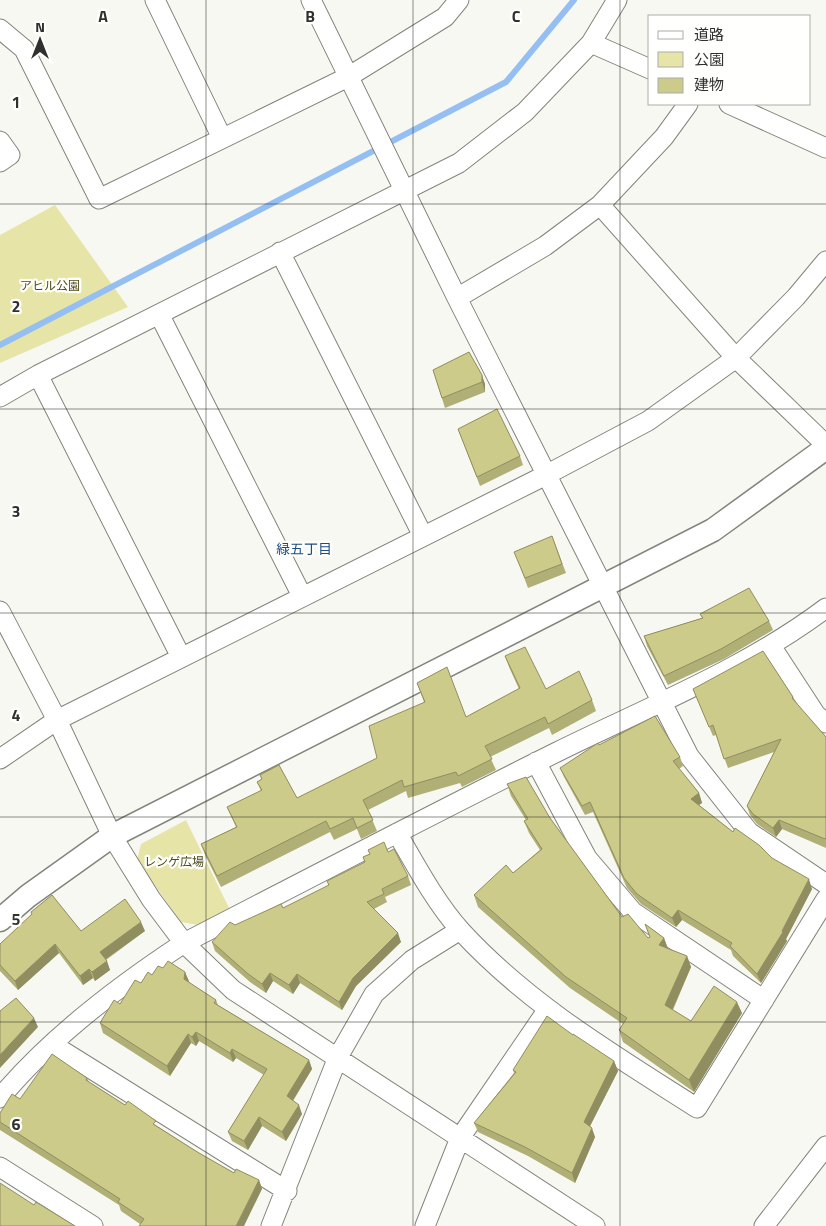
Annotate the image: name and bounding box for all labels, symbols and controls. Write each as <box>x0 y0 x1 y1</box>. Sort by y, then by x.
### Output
text: A <box>98 4 108 28</box>
text: B <box>305 4 315 28</box>
text: C <box>512 4 521 28</box>
north arrow <box>15 15 65 65</box>
legend <box>648 15 811 105</box>
text: N <box>35 16 45 37</box>
text: 道路 <box>694 23 724 46</box>
text: 公園 <box>694 48 724 71</box>
text: 建物 <box>694 73 724 96</box>
text: 1 <box>12 90 20 114</box>
park label: アヒル公園 <box>20 276 80 295</box>
text: 2 <box>12 294 20 318</box>
text: 3 <box>12 499 20 523</box>
district label: 緑五丁目 <box>276 538 332 559</box>
text: 4 <box>12 703 21 727</box>
park label: レンゲ広場 <box>144 852 204 871</box>
text: 5 <box>12 907 21 931</box>
text: 6 <box>12 1112 21 1136</box>

